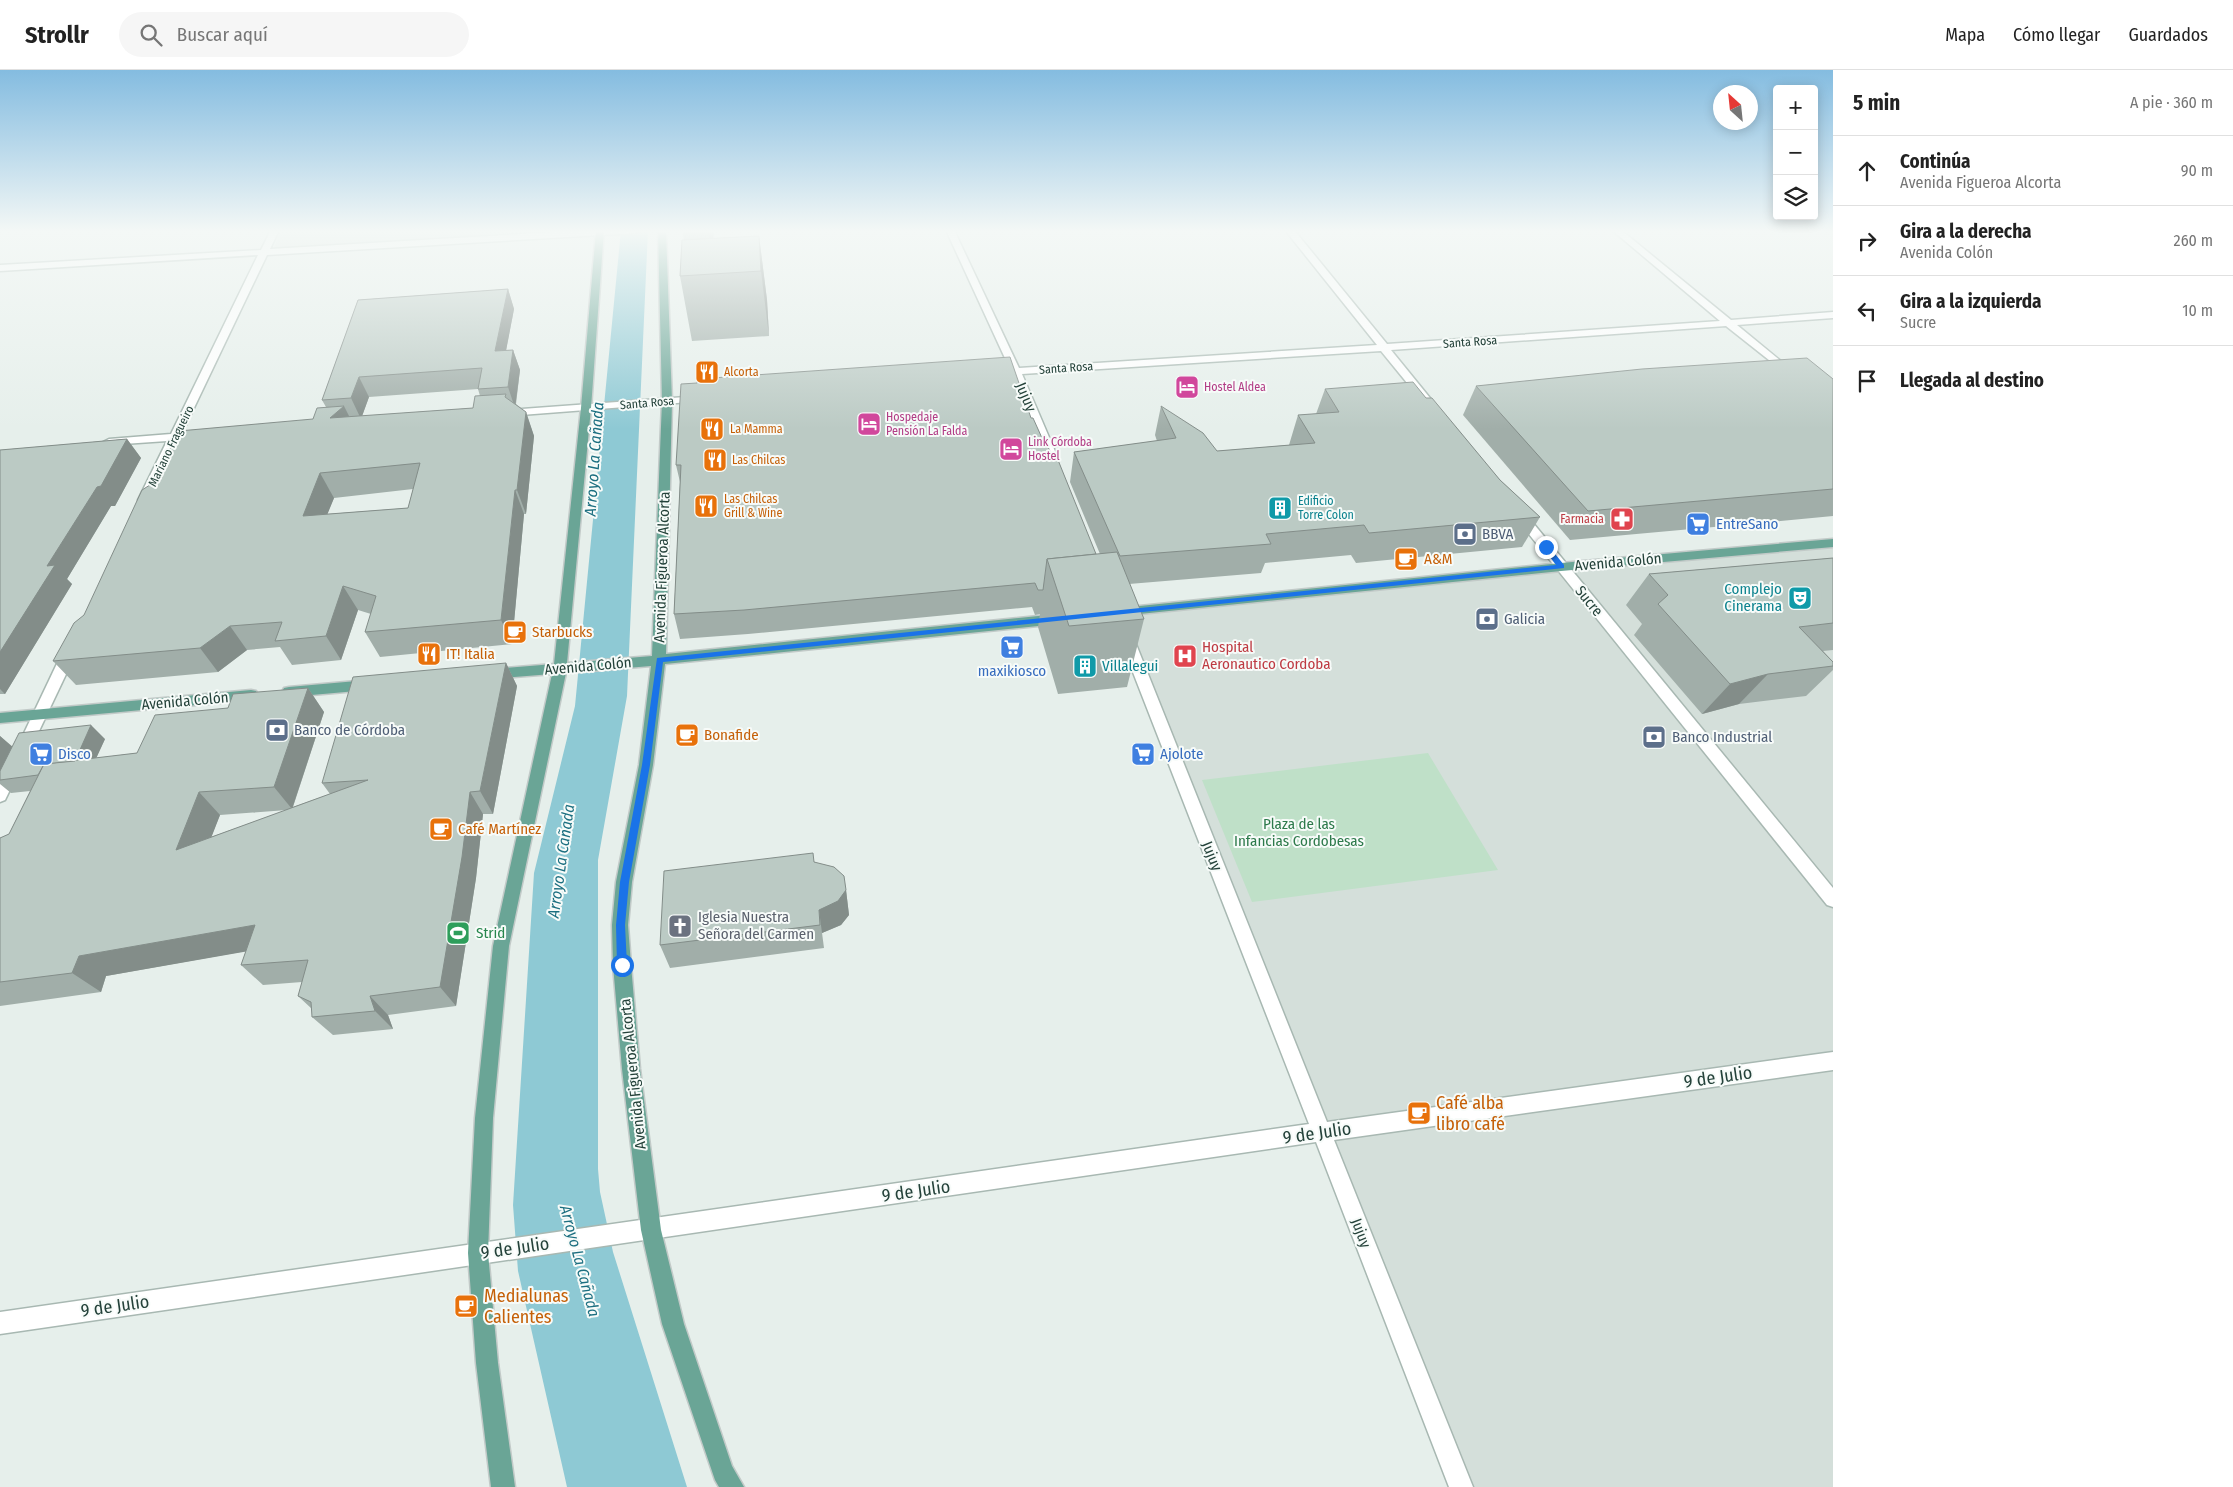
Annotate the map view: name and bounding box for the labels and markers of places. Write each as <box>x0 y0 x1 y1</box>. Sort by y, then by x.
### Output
restaurant icon: Alcorta <box>694 359 720 385</box>
place label: Alcorta <box>724 365 759 379</box>
hotel icon: Hostel Aldea <box>1174 374 1200 400</box>
place label: Hostel Aldea <box>1204 380 1266 394</box>
place label: Hospedaje Pensión La Falda <box>886 410 968 438</box>
hotel icon: Hospedaje Pensión La Falda <box>856 411 882 437</box>
restaurant icon: La Mamma <box>699 416 725 442</box>
place label: La Mamma <box>730 422 783 436</box>
place label: Link Córdoba Hostel <box>1028 435 1092 463</box>
hotel icon: Link Córdoba Hostel <box>998 436 1024 462</box>
restaurant icon: Las Chilcas <box>702 447 728 473</box>
place label: Las Chilcas <box>732 453 785 467</box>
place label: Las Chilcas Grill & Wine <box>724 492 782 520</box>
restaurant icon: Las Chilcas Grill & Wine <box>693 493 719 519</box>
place label: Edificio Torre Colon <box>1298 494 1354 522</box>
building icon: Edificio Torre Colon <box>1267 495 1293 521</box>
pharmacy icon: Farmacia <box>1609 506 1635 532</box>
supermarket icon: EntreSano <box>1685 511 1711 537</box>
place label: Farmacia <box>1560 512 1604 526</box>
place label: EntreSano <box>1716 515 1779 533</box>
bank icon: BBVA <box>1452 521 1478 547</box>
place label: BBVA <box>1482 525 1514 543</box>
cafe icon: A&M <box>1393 546 1419 572</box>
place label: A&M <box>1424 550 1453 568</box>
place label: Complejo Cinerama <box>1724 580 1782 615</box>
theatre icon: Complejo Cinerama <box>1787 585 1813 611</box>
bank icon: Galicia <box>1474 606 1500 632</box>
place label: Galicia <box>1504 610 1545 628</box>
cafe icon: Starbucks <box>502 619 528 645</box>
place label: Starbucks <box>532 623 592 641</box>
supermarket icon: maxikiosco <box>999 634 1025 660</box>
place label: Hospital Aeronautico Cordoba <box>1202 638 1331 673</box>
restaurant icon: IT! Italia <box>416 641 442 667</box>
hospital icon: Hospital Aeronautico Cordoba <box>1172 643 1198 669</box>
place label: IT! Italia <box>446 645 495 663</box>
building icon: Villalegui <box>1072 653 1098 679</box>
place label: Villalegui <box>1102 657 1158 675</box>
place label: maxikiosco <box>978 662 1046 680</box>
bank icon: Banco de Córdoba <box>264 717 290 743</box>
place label: Banco de Córdoba <box>294 721 405 739</box>
cafe icon: Bonafide <box>674 722 700 748</box>
bank icon: Banco Industrial <box>1641 724 1667 750</box>
place label: Bonafide <box>704 726 759 744</box>
place label: Banco Industrial <box>1672 728 1772 746</box>
supermarket icon: Disco <box>28 741 54 767</box>
supermarket icon: Ajolote <box>1130 741 1156 767</box>
place label: Disco <box>58 745 91 763</box>
place label: Ajolote <box>1160 745 1203 763</box>
cafe icon: Café Martínez <box>428 816 454 842</box>
place label: Café Martínez <box>458 820 541 838</box>
place label: Iglesia Nuestra Señora del Carmen <box>698 908 814 943</box>
church icon: Iglesia Nuestra Señora del Carmen <box>667 913 693 939</box>
sports icon: Strid <box>445 920 471 946</box>
place label: Strid <box>476 924 505 942</box>
place label: Café alba libro café <box>1436 1092 1505 1135</box>
cafe icon: Café alba libro café <box>1406 1100 1432 1126</box>
place label: Medialunas Calientes <box>484 1285 569 1328</box>
cafe icon: Medialunas Calientes <box>453 1293 479 1319</box>

